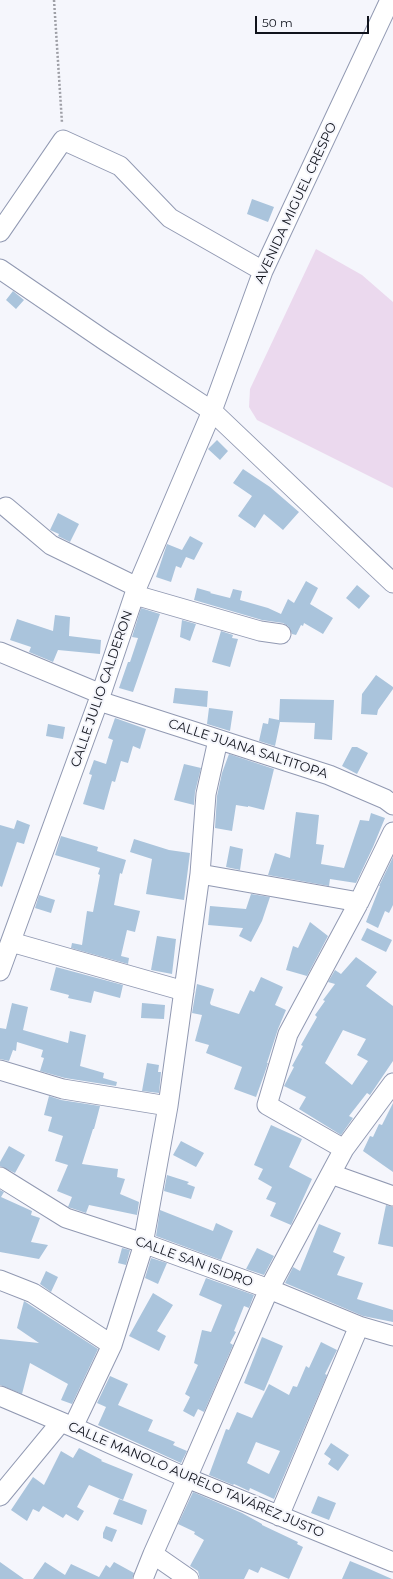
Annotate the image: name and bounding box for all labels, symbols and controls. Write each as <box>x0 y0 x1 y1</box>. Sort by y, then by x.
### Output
scale bar <box>257 8 371 34</box>
text: 50 m <box>262 15 293 30</box>
street label: AVENIDA MIGUEL CRESPO <box>252 120 340 286</box>
street label: CALLE JULIO CALDERON <box>68 609 136 769</box>
street label: CALLE JUANA SALTITOPA <box>166 716 330 782</box>
street label: CALLE SAN ISIDRO <box>133 1233 255 1291</box>
street label: CALLE MANOLO AURELO TAVÁREZ JUSTO <box>66 1419 326 1541</box>

